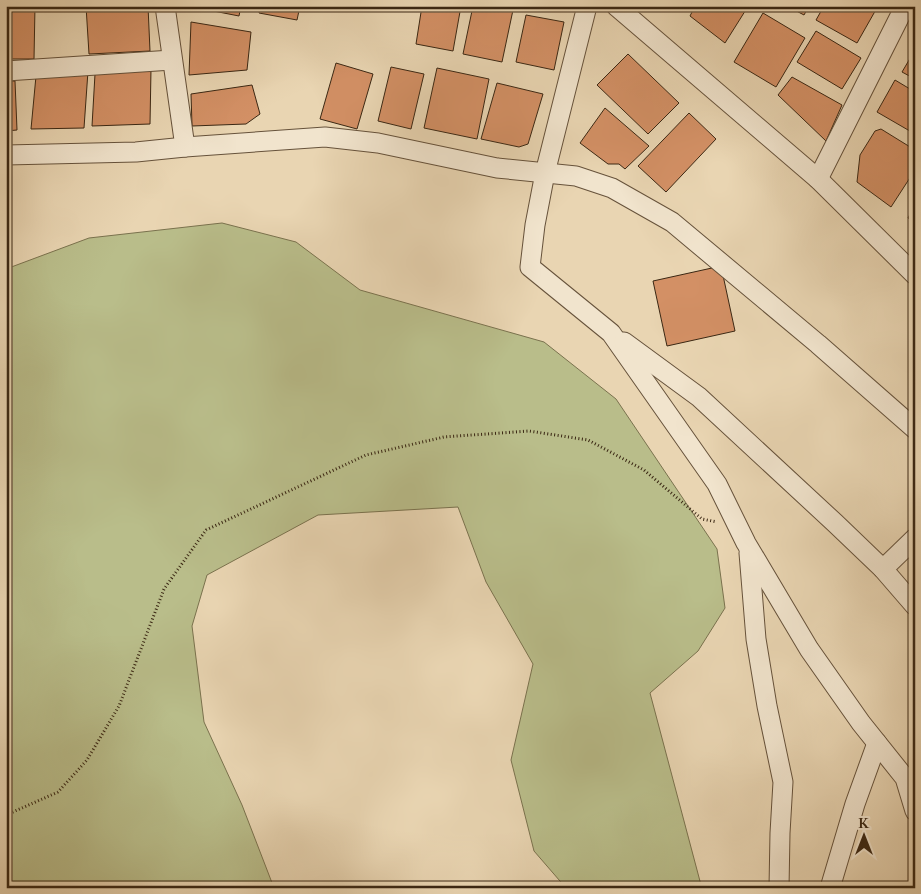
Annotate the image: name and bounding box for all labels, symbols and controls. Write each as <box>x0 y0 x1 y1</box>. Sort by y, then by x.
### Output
north arrow <box>838 812 888 862</box>
text: K <box>858 814 870 833</box>

